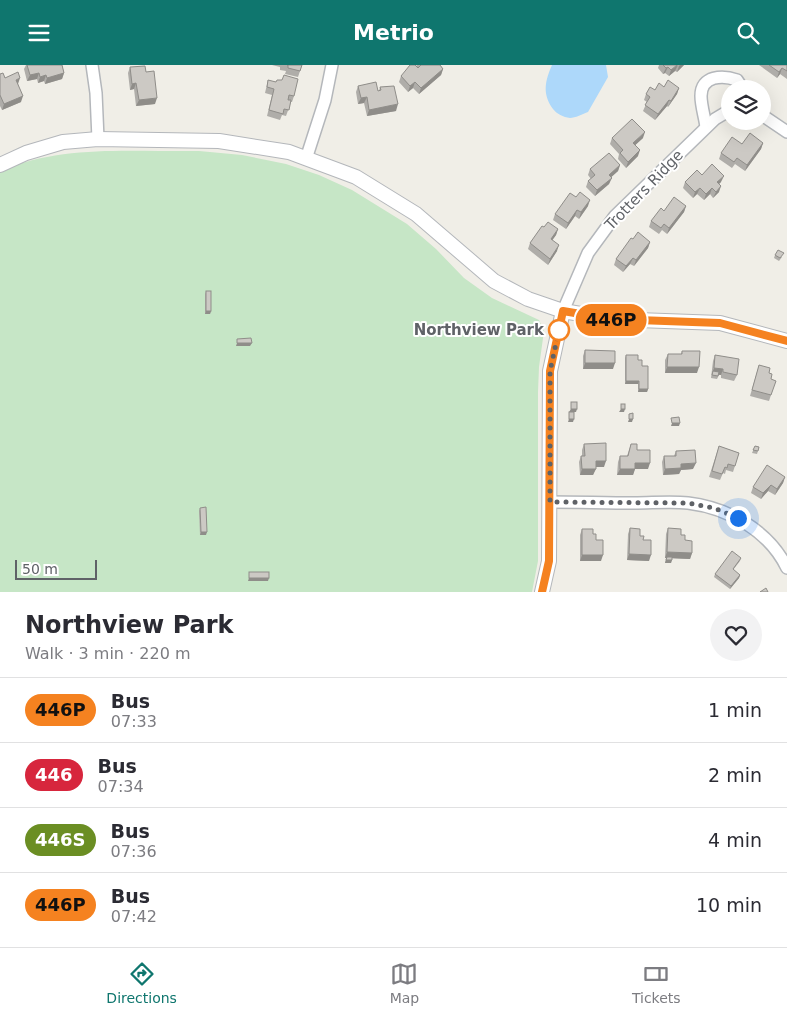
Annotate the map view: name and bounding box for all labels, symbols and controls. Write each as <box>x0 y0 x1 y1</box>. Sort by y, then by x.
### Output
icon: menu <box>25 19 53 47</box>
icon: search <box>734 19 762 47</box>
text: Metrio <box>353 20 434 45</box>
map controls <box>721 80 771 130</box>
button: layers <box>721 80 771 130</box>
street label: Trotters Ridge <box>601 146 687 235</box>
line badge: 446P <box>576 304 646 336</box>
text: 446P <box>586 309 636 330</box>
marker: Northview Park <box>548 319 570 341</box>
place label: Northview Park <box>414 321 545 339</box>
your location <box>726 506 751 531</box>
scale bar <box>15 557 98 580</box>
text: 50 m <box>22 561 58 577</box>
button: heart <box>710 609 762 661</box>
text: Northview Park <box>25 611 234 639</box>
text: Walk · 3 min · 220 m <box>25 644 190 663</box>
text: Bus <box>111 690 150 712</box>
text: 446P <box>35 699 86 720</box>
text: 1 min <box>708 699 762 721</box>
text: 07:33 <box>111 712 157 731</box>
text: Bus <box>98 755 137 777</box>
text: 446 <box>35 764 73 785</box>
text: 2 min <box>708 764 762 786</box>
text: 07:34 <box>98 777 144 796</box>
text: Bus <box>111 820 150 842</box>
text: 446S <box>35 829 86 850</box>
text: 4 min <box>708 829 762 851</box>
text: 07:36 <box>111 842 157 861</box>
text: Bus <box>111 885 150 907</box>
text: 446P <box>35 894 86 915</box>
text: 10 min <box>696 894 762 916</box>
text: 07:42 <box>111 907 157 926</box>
tab: Directions <box>106 960 177 1006</box>
tab: Map <box>390 960 419 1006</box>
tab: Tickets <box>632 960 681 1006</box>

